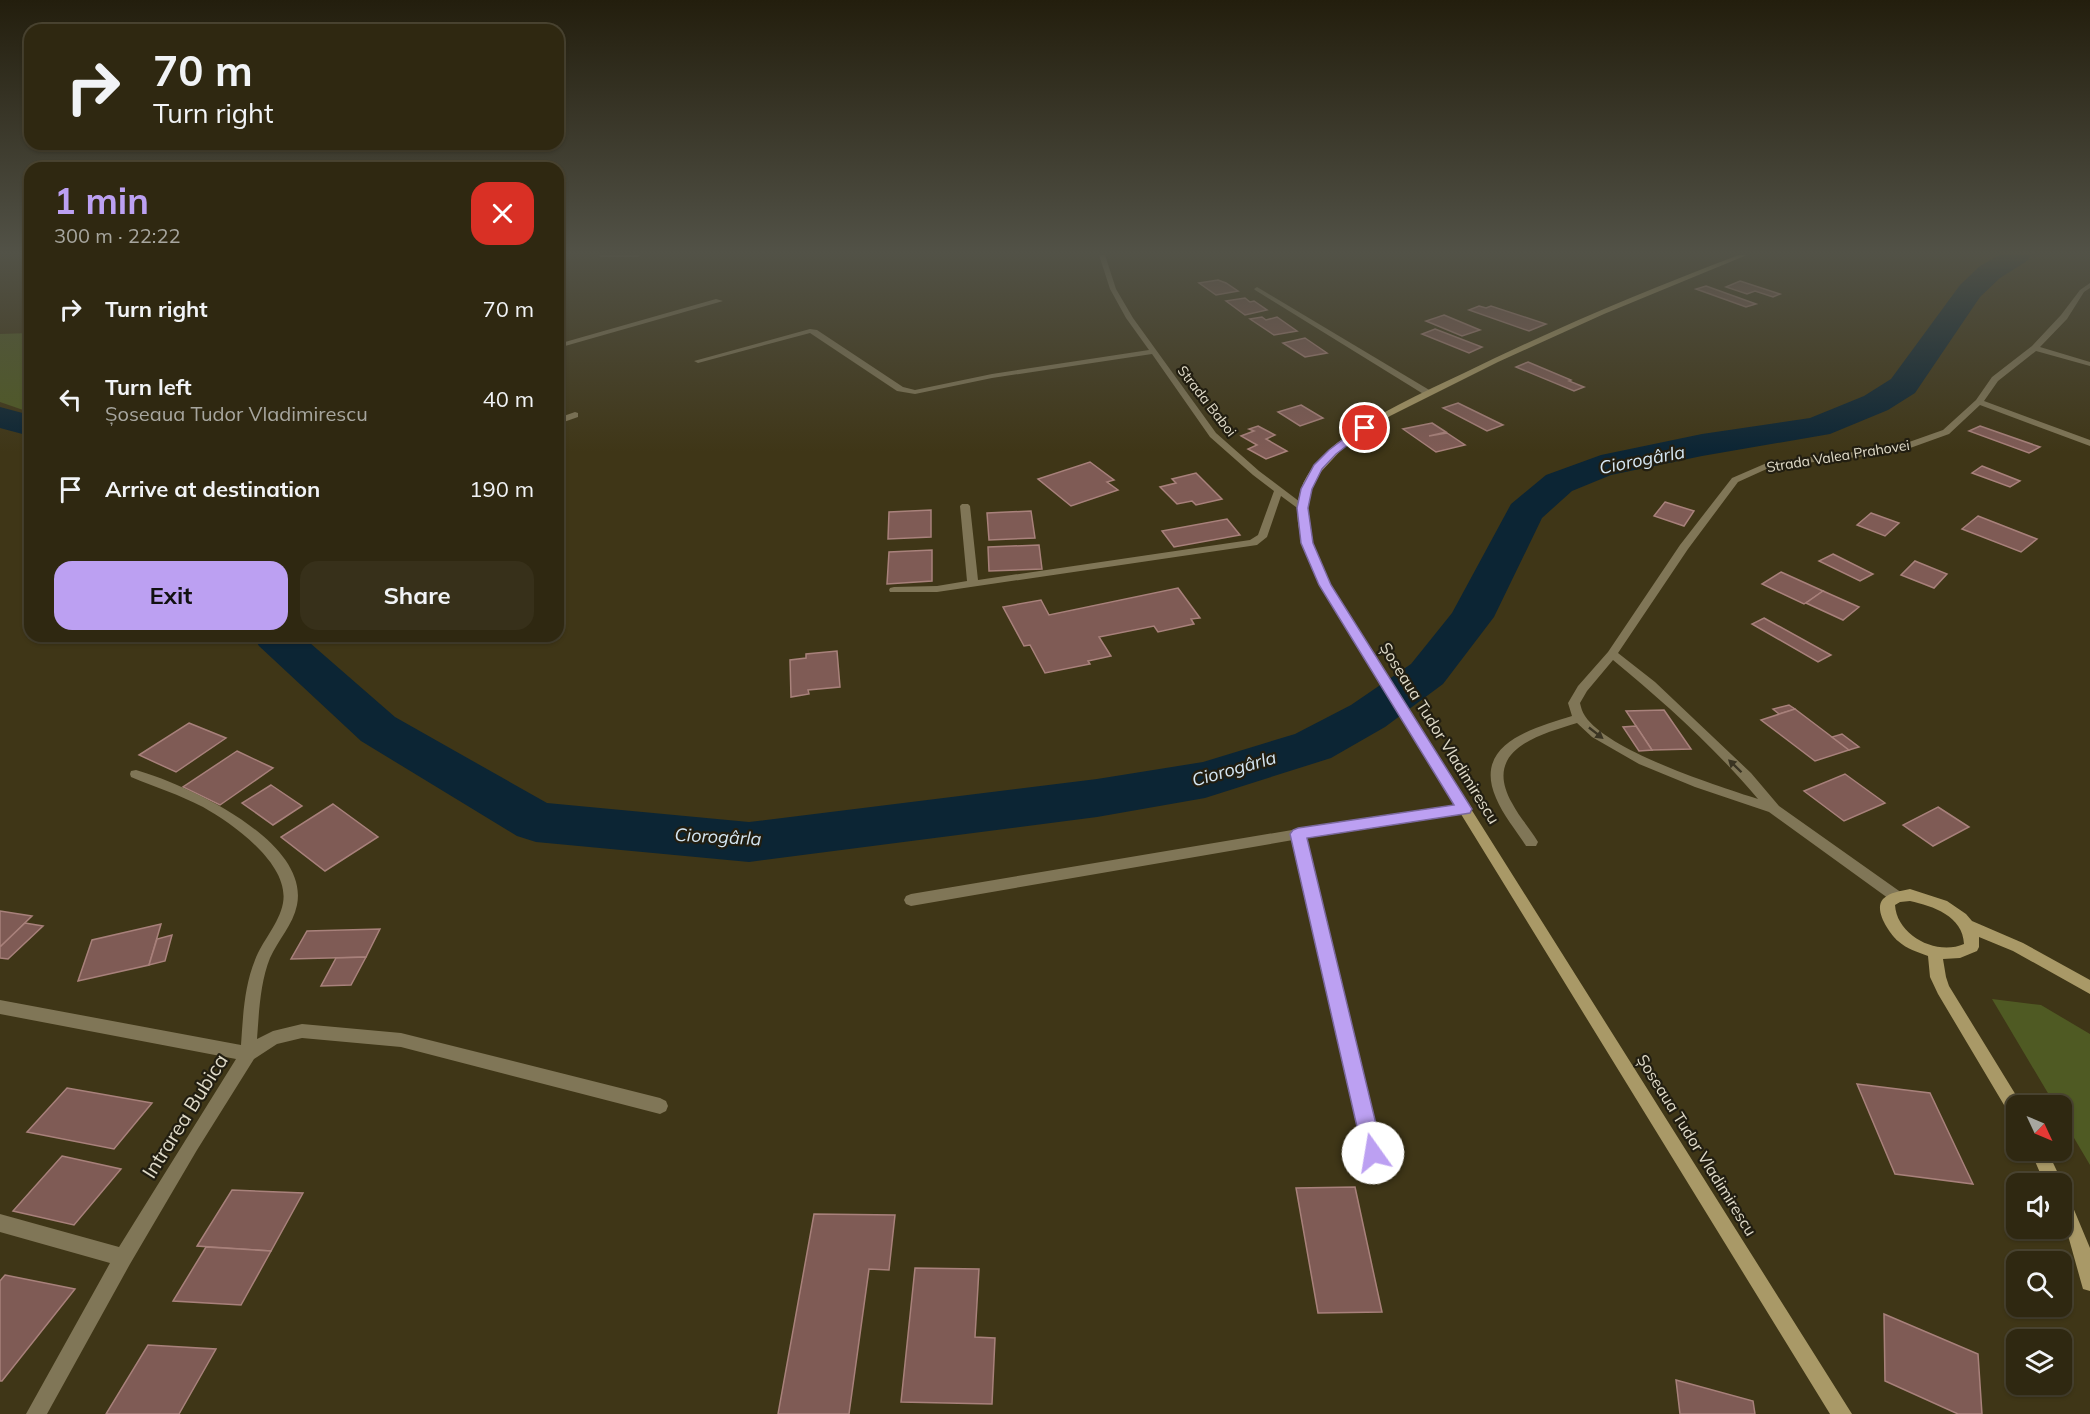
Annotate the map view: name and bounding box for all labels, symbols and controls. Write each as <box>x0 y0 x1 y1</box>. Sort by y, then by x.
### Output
text: 70 m <box>153 44 253 97</box>
icon: right <box>54 48 132 126</box>
text: Turn right <box>153 96 273 130</box>
text: 1 min <box>54 178 149 223</box>
button: close <box>471 182 534 245</box>
text: 300 m · 22:22 <box>54 223 180 248</box>
icon: right <box>54 293 87 326</box>
text: Turn right <box>105 295 208 323</box>
text: 70 m <box>483 295 534 323</box>
street label: Strada Baboi <box>1174 362 1240 440</box>
text: Turn left <box>105 373 192 401</box>
icon: left <box>54 383 87 416</box>
text: 40 m <box>483 385 534 413</box>
text: Șoseaua Tudor Vladimirescu <box>105 401 368 426</box>
pin <box>1339 402 1390 453</box>
icon: arrive <box>1348 411 1381 444</box>
street label: Strada Valea Prahovei <box>1765 436 1911 476</box>
water label: Ciorogârla <box>1597 440 1687 479</box>
icon: arrive <box>54 473 87 506</box>
text: Arrive at destination <box>105 475 320 503</box>
text: 190 m <box>469 475 534 503</box>
button: Exit <box>54 561 288 630</box>
button: Share <box>300 561 534 630</box>
street label: Șoseaua Tudor Vladimirescu <box>1376 639 1504 827</box>
one-way arrow <box>1588 726 1603 738</box>
water label: Ciorogârla <box>1189 745 1279 792</box>
one-way arrow <box>1727 759 1742 773</box>
water label: Ciorogârla <box>674 823 762 850</box>
street label: Intrarea Bubica <box>136 1049 233 1183</box>
street label: Șoseaua Tudor Vladimirescu <box>1633 1051 1761 1239</box>
north arrow <box>2006 1095 2072 1161</box>
map controls <box>2006 1095 2072 1395</box>
position arrow <box>1341 1121 1405 1185</box>
button: sound <box>2006 1173 2072 1239</box>
button: search <box>2006 1251 2072 1317</box>
button: layers <box>2006 1329 2072 1395</box>

